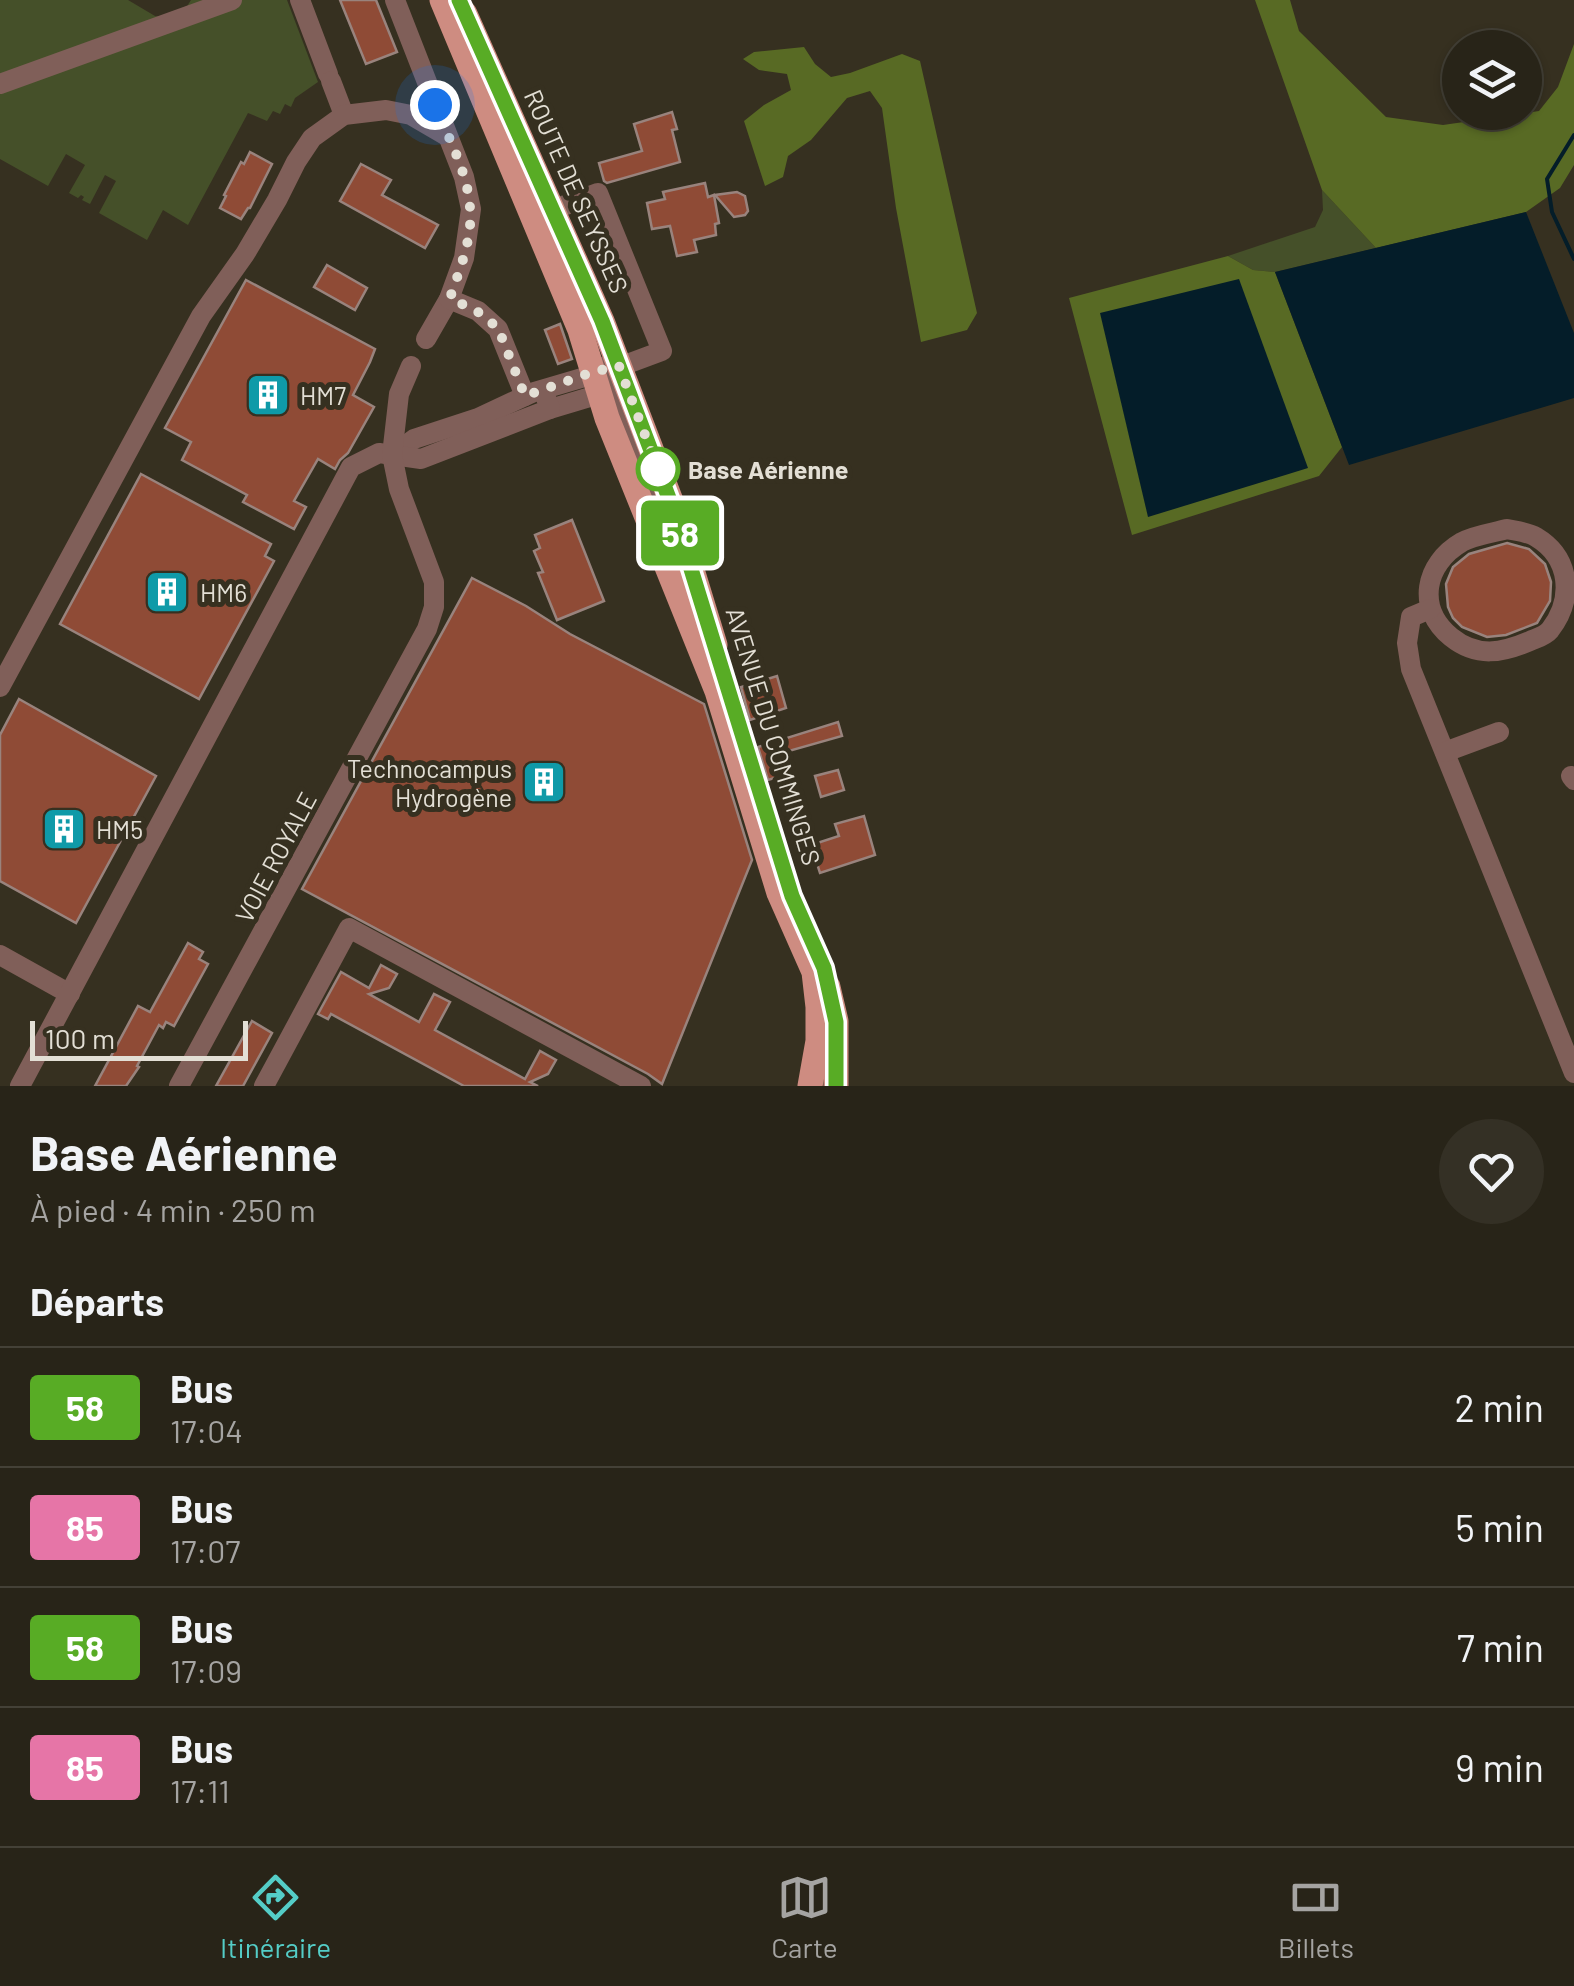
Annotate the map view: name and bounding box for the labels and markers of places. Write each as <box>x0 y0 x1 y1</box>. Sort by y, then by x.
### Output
building icon: HM7 <box>245 372 291 418</box>
place label: HM7 <box>300 380 346 410</box>
marker: Base Aérienne <box>637 448 679 490</box>
place label: Base Aérienne <box>688 454 848 484</box>
building icon: HM6 <box>144 569 190 615</box>
place label: HM6 <box>200 577 247 607</box>
place label: Technocampus Hydrogène <box>347 753 512 812</box>
building icon: Technocampus Hydrogène <box>521 759 567 805</box>
building icon: HM5 <box>41 806 87 852</box>
place label: HM5 <box>96 814 143 844</box>

